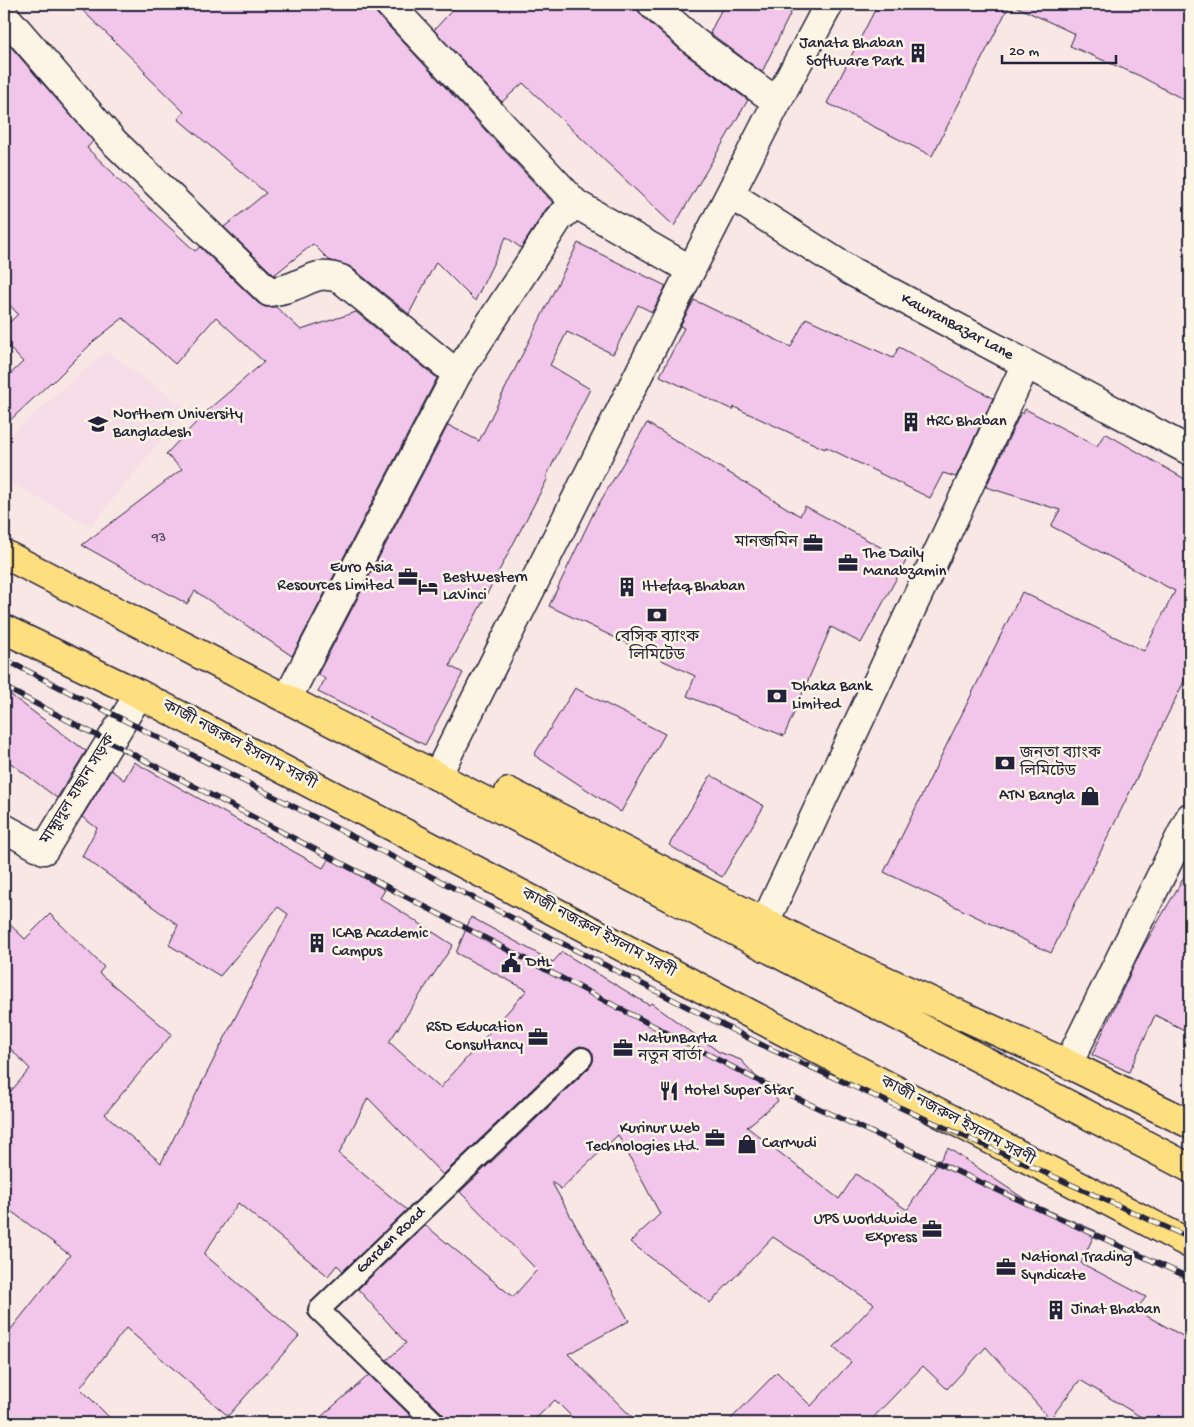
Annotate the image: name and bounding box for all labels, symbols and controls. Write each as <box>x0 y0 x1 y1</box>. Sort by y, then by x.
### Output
scale bar <box>1002 32 1115 64</box>
place label: Janata Bhaban Software Park <box>799 35 905 72</box>
building icon: Janata Bhaban Software Park <box>907 42 929 64</box>
text: 20 m <box>1009 43 1039 61</box>
street label: KawranBazar Lane <box>897 289 1017 365</box>
place label: Northern University Bangladesh <box>112 406 243 443</box>
building icon: HRC Bhaban <box>900 411 922 433</box>
school or university icon: Northern University Bangladesh <box>87 413 109 435</box>
place label: HRC Bhaban <box>926 413 1007 432</box>
house number: 93 <box>151 530 166 547</box>
place label: মানব্জমিন <box>734 531 798 553</box>
office icon: মানব্জমিন <box>802 532 824 554</box>
place label: The Daily Manabzamin <box>862 545 947 582</box>
office icon: The Daily Manabzamin <box>837 552 859 574</box>
place label: Euro Asia Resources Limited <box>277 559 395 596</box>
office icon: Euro Asia Resources Limited <box>397 566 419 588</box>
place label: BestWestern LaVinci <box>442 569 528 606</box>
hotel icon: BestWestern LaVinci <box>417 576 439 598</box>
building icon: Ittefaq Bhaban <box>616 576 638 598</box>
place label: Ittefaq Bhaban <box>642 578 745 597</box>
bank icon: বেসিক ব্যাংক লিমিটেড <box>646 604 668 626</box>
place label: বেসিক ব্যাংক লিমিটেড <box>615 626 700 666</box>
place label: Dhaka Bank Limited <box>791 678 873 715</box>
bank icon: Dhaka Bank Limited <box>766 685 788 707</box>
street label: কাজী নজরুল ইসলাম সরণী <box>158 694 322 795</box>
street label: মাহ্মুদুল হাছান সড়ক <box>37 730 121 850</box>
place label: জনতা ব্যাংক লিমিটেড <box>1019 745 1102 782</box>
bank icon: জনতা ব্যাংক লিমিটেড <box>994 752 1016 774</box>
shop icon: ATN Bangla <box>1079 785 1101 807</box>
place label: ATN Bangla <box>999 787 1076 806</box>
street label: কাজী নজরুল ইসলাম সরণী <box>517 882 681 983</box>
place label: ICAB Academic Campus <box>332 925 428 962</box>
building icon: ICAB Academic Campus <box>306 932 328 954</box>
public building icon: DHL <box>500 952 522 974</box>
place label: DHL <box>525 954 553 973</box>
place label: RSD Education Consultancy <box>426 1019 523 1056</box>
office icon: RSD Education Consultancy <box>527 1026 549 1048</box>
place label: NatunBarta নতুন বার্তা <box>637 1030 718 1067</box>
office icon: NatunBarta নতুন বার্তা <box>612 1037 634 1059</box>
street label: কাজী নজরুল ইসলাম সরণী <box>876 1070 1040 1171</box>
restaurant icon: Hotel Super Star <box>658 1080 680 1102</box>
place label: Hotel Super Star <box>684 1082 794 1101</box>
place label: Kurinur Web Technologies Ltd. <box>586 1120 701 1157</box>
office icon: Kurinur Web Technologies Ltd. <box>704 1127 726 1149</box>
shop icon: CarMudi <box>736 1133 758 1155</box>
place label: CarMudi <box>762 1135 817 1154</box>
street label: Garden Road <box>353 1202 431 1278</box>
place label: UPS Worldwide Express <box>814 1211 918 1248</box>
office icon: UPS Worldwide Express <box>921 1218 943 1240</box>
place label: National Trading Syndicate <box>1021 1249 1133 1286</box>
office icon: National Trading Syndicate <box>995 1256 1017 1278</box>
building icon: Jinat Bhaban <box>1045 1299 1067 1321</box>
place label: Jinat Bhaban <box>1071 1301 1161 1320</box>

